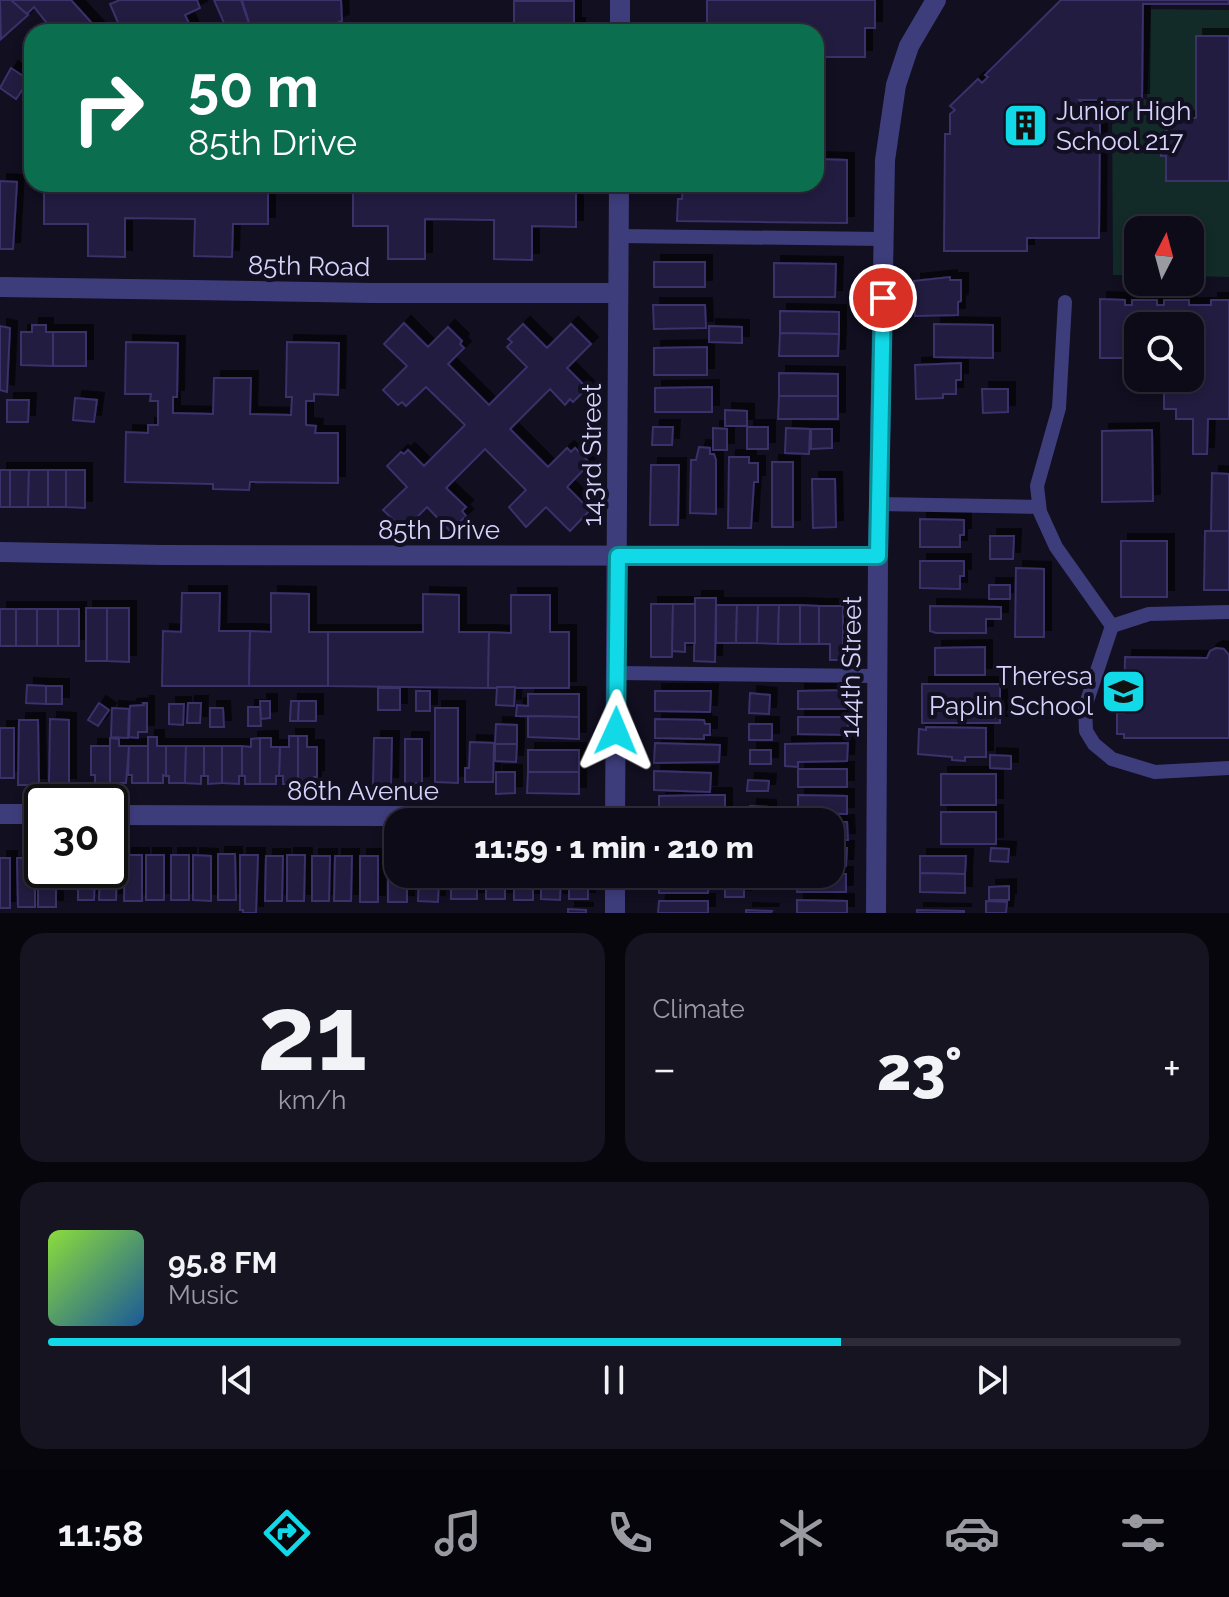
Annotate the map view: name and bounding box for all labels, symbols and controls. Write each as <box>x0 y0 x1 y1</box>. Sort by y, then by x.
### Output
text: 50 m <box>188 54 319 120</box>
icon: right <box>56 56 160 160</box>
place label: Junior High School 217 <box>1056 96 1191 156</box>
building icon: Junior High School 217 <box>1001 102 1049 150</box>
text: 85th Drive <box>188 121 357 163</box>
north arrow <box>1124 216 1204 296</box>
map controls <box>1124 216 1204 392</box>
street label: 85th Road <box>248 250 370 282</box>
pin <box>849 264 917 332</box>
icon: arrive <box>861 276 905 320</box>
button: search <box>1124 312 1204 392</box>
street label: 143rd Street <box>577 383 607 526</box>
street label: 85th Drive <box>378 515 500 545</box>
street label: 144th Street <box>835 595 867 738</box>
place label: Theresa Paplin School <box>929 661 1094 721</box>
school or university icon: Theresa Paplin School <box>1100 667 1148 715</box>
position arrow <box>574 689 658 773</box>
street label: 86th Avenue <box>287 776 439 806</box>
speed limit sign: 30 <box>24 784 128 888</box>
text: 11:59 · 1 min · 210 m <box>474 830 754 865</box>
text: 21 <box>257 972 367 1094</box>
text: Climate <box>653 994 745 1024</box>
text: 23° <box>877 1034 962 1104</box>
text: − <box>653 1043 676 1094</box>
text: + <box>1163 1043 1181 1094</box>
text: km/h <box>278 1085 347 1115</box>
text: 95.8 FM <box>168 1245 278 1280</box>
text: Music <box>168 1280 239 1310</box>
icon: previous <box>215 1358 259 1402</box>
icon: pause <box>592 1358 636 1402</box>
icon: next <box>970 1358 1014 1402</box>
icon: directions <box>259 1505 315 1561</box>
icon: music <box>430 1505 486 1561</box>
icon: phone <box>602 1505 658 1561</box>
icon: climate <box>773 1505 829 1561</box>
icon: car <box>944 1505 1000 1561</box>
icon: filters <box>1115 1505 1171 1561</box>
text: 11:58 <box>58 1512 144 1554</box>

